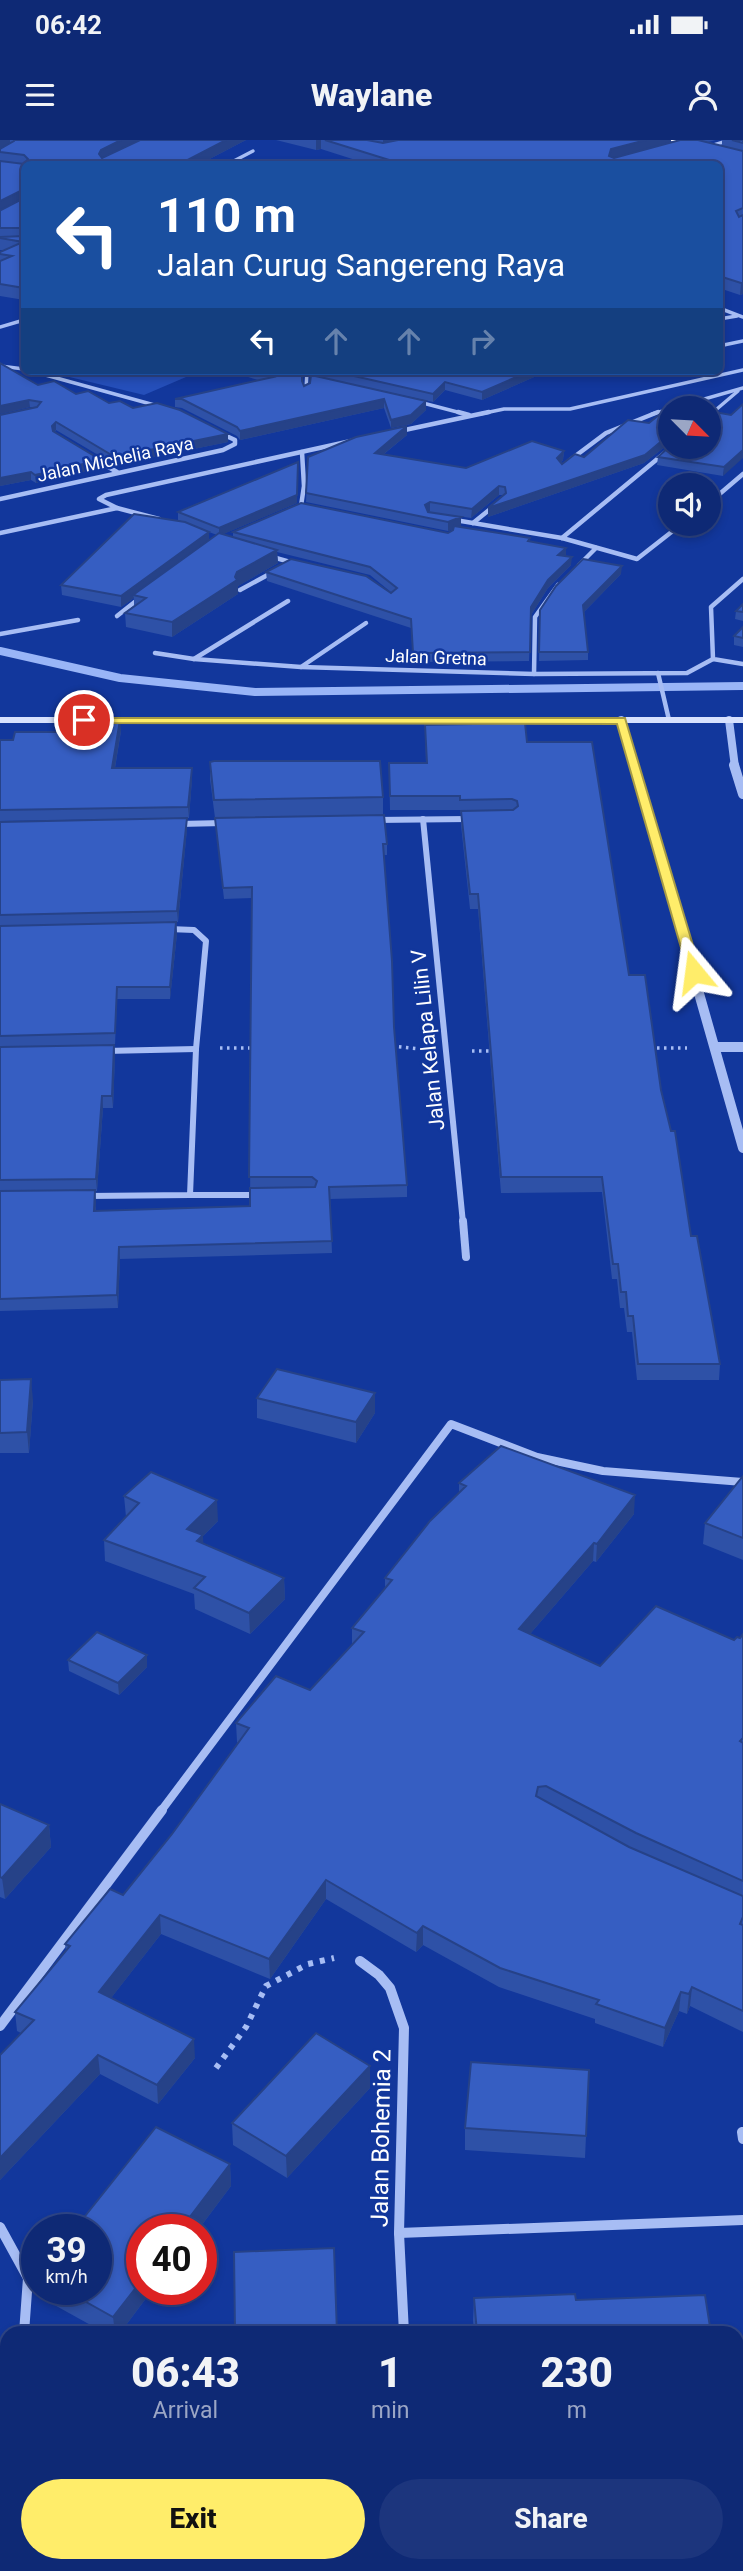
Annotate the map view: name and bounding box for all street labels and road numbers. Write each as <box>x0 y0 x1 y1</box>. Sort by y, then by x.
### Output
street label: Jalan Michelia Raya <box>35 432 195 486</box>
street label: Jalan Gretna <box>385 645 487 669</box>
street label: Jalan Kelapa Lilin V <box>406 948 449 1132</box>
street label: Jalan Bohemia 2 <box>365 2049 397 2227</box>

